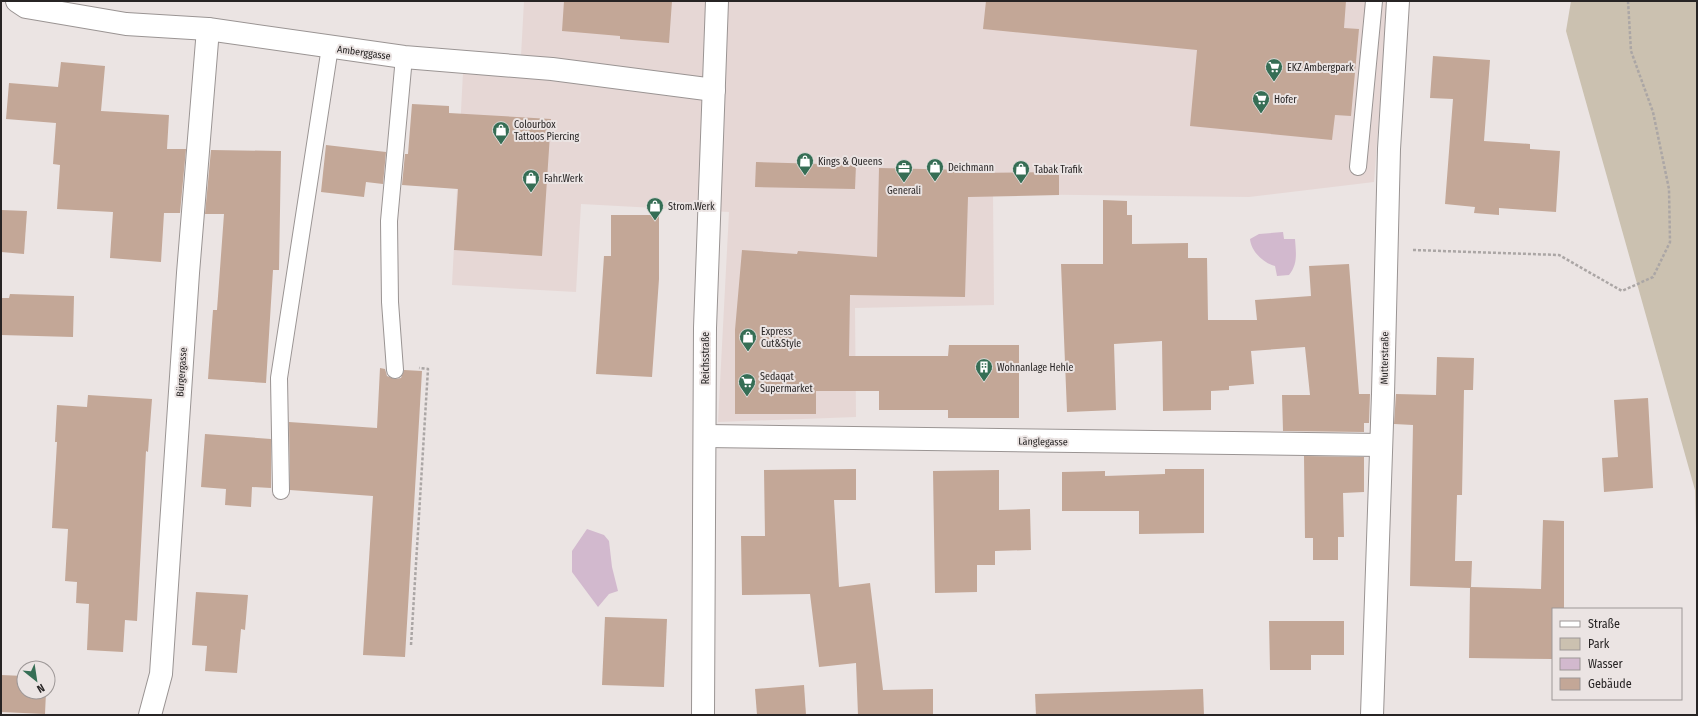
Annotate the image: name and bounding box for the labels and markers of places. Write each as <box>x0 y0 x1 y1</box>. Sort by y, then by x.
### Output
supermarket icon: EKZ Ambergpark <box>1264 57 1284 82</box>
place label: EKZ Ambergpark <box>1287 62 1354 74</box>
supermarket icon: Hofer <box>1251 89 1271 114</box>
place label: Hofer <box>1274 94 1297 106</box>
place label: Colourbox Tattoos Piercing <box>514 119 580 143</box>
shop icon: Colourbox Tattoos Piercing <box>491 120 511 145</box>
shop icon: Kings & Queens <box>795 151 815 176</box>
place label: Kings & Queens <box>818 156 882 168</box>
shop icon: Deichmann <box>925 157 945 182</box>
office icon: Generali <box>894 158 914 183</box>
shop icon: Tabak Trafik <box>1011 159 1031 184</box>
place label: Deichmann <box>948 162 994 174</box>
place label: Tabak Trafik <box>1034 164 1083 176</box>
shop icon: Fahr.Werk <box>521 168 541 193</box>
place label: Fahr.Werk <box>544 173 583 185</box>
place label: Generali <box>887 185 921 197</box>
shop icon: Strom.Werk <box>645 196 665 221</box>
place label: Strom.Werk <box>668 201 715 213</box>
place label: Express Cut&Style <box>761 326 801 350</box>
shop icon: Express Cut&Style <box>738 327 758 352</box>
building icon: Wohnanlage Hehle <box>974 357 994 382</box>
place label: Wohnanlage Hehle <box>997 362 1073 374</box>
place label: Sedaqat Supermarket <box>760 371 814 395</box>
supermarket icon: Sedaqat Supermarket <box>737 372 757 397</box>

